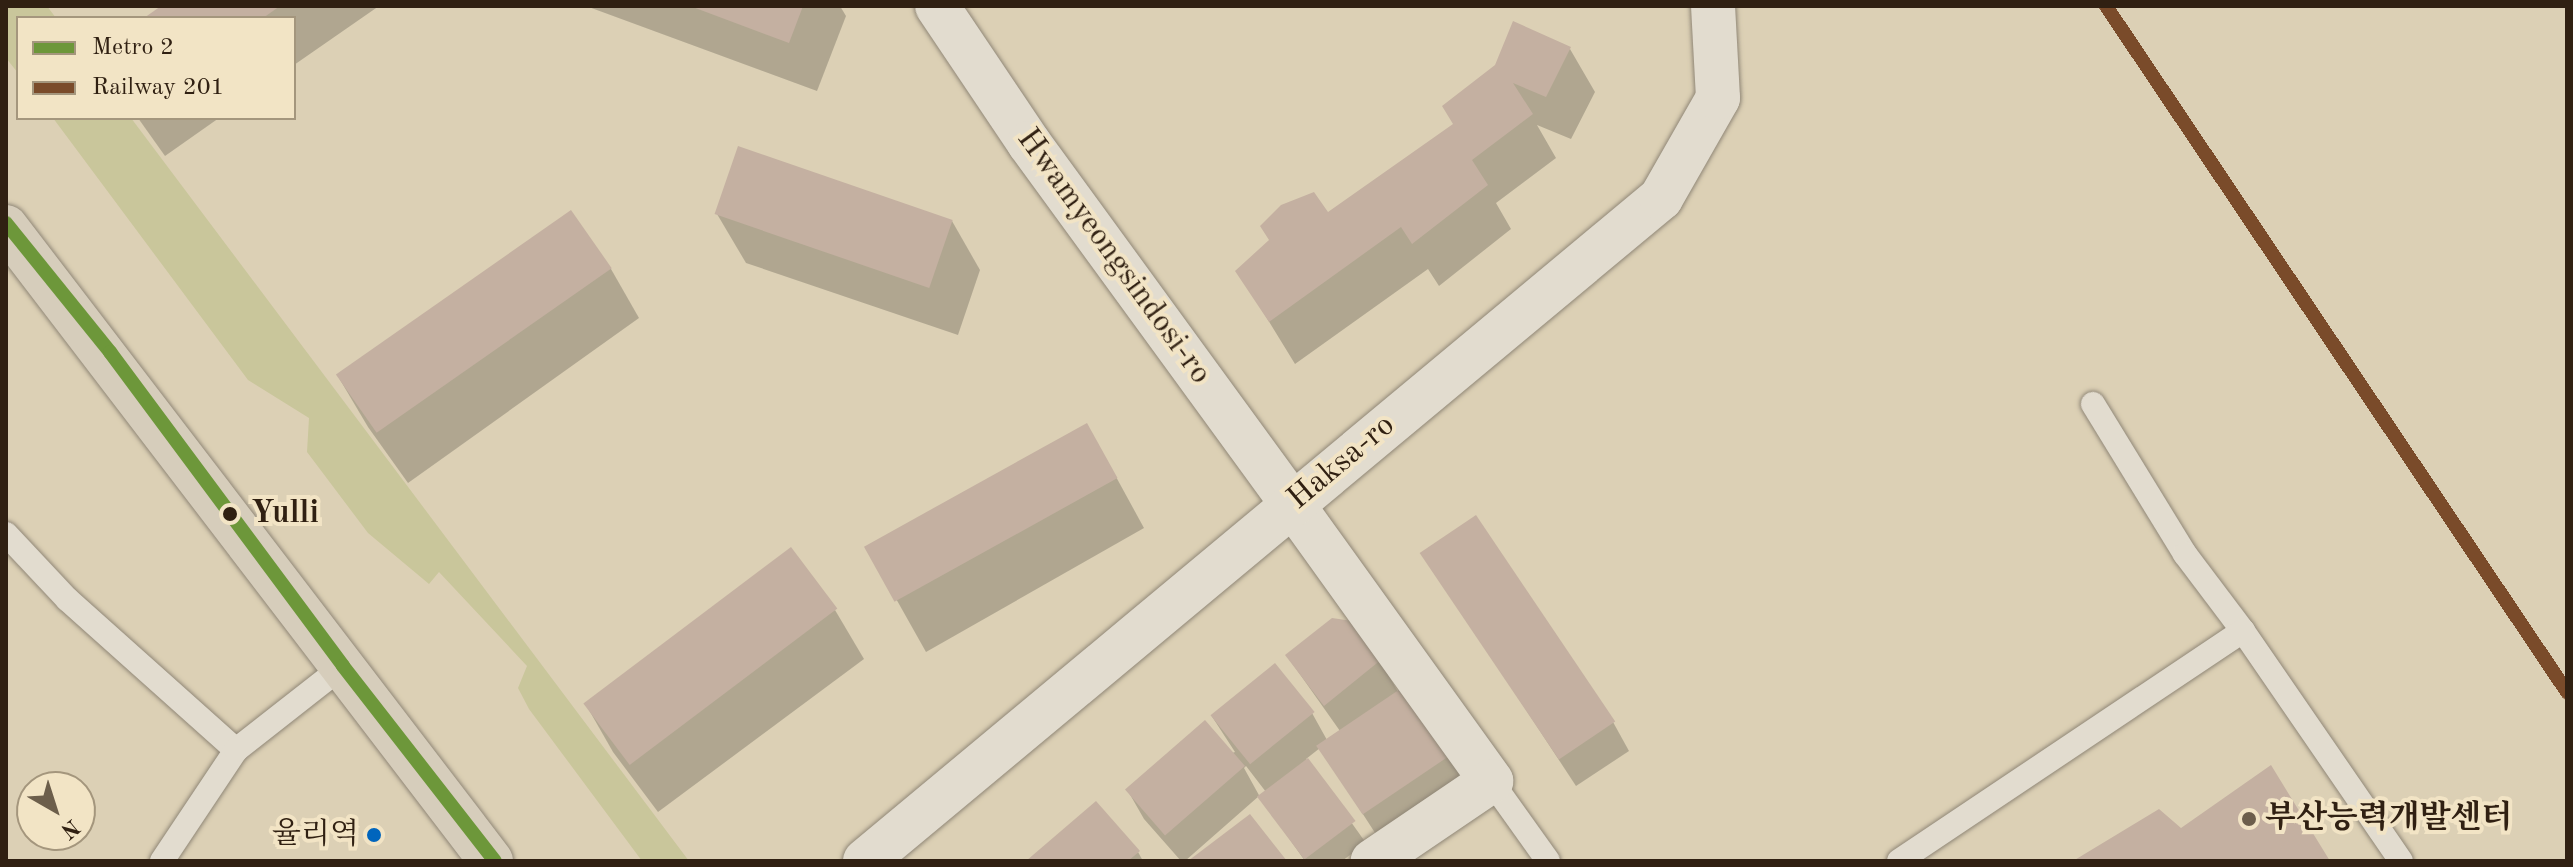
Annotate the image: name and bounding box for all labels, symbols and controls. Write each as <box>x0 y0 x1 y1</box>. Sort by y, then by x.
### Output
legend <box>16 16 296 120</box>
text: Metro 2 <box>92 36 174 60</box>
text: Railway 201 <box>92 76 225 100</box>
street label: Hwamyeongsindosi-ro <box>1007 122 1219 392</box>
street label: Haksa-ro <box>1281 407 1403 519</box>
place label: Yulli <box>251 495 319 533</box>
marker: Yulli <box>216 500 244 528</box>
north arrow <box>16 771 96 851</box>
place label: 부산능력개발센터 <box>2265 800 2512 838</box>
marker: 부산능력개발센터 <box>2240 810 2258 828</box>
text: N <box>56 814 83 842</box>
place label: 율리역 <box>272 817 359 853</box>
marker: 율리역 <box>366 827 382 843</box>

